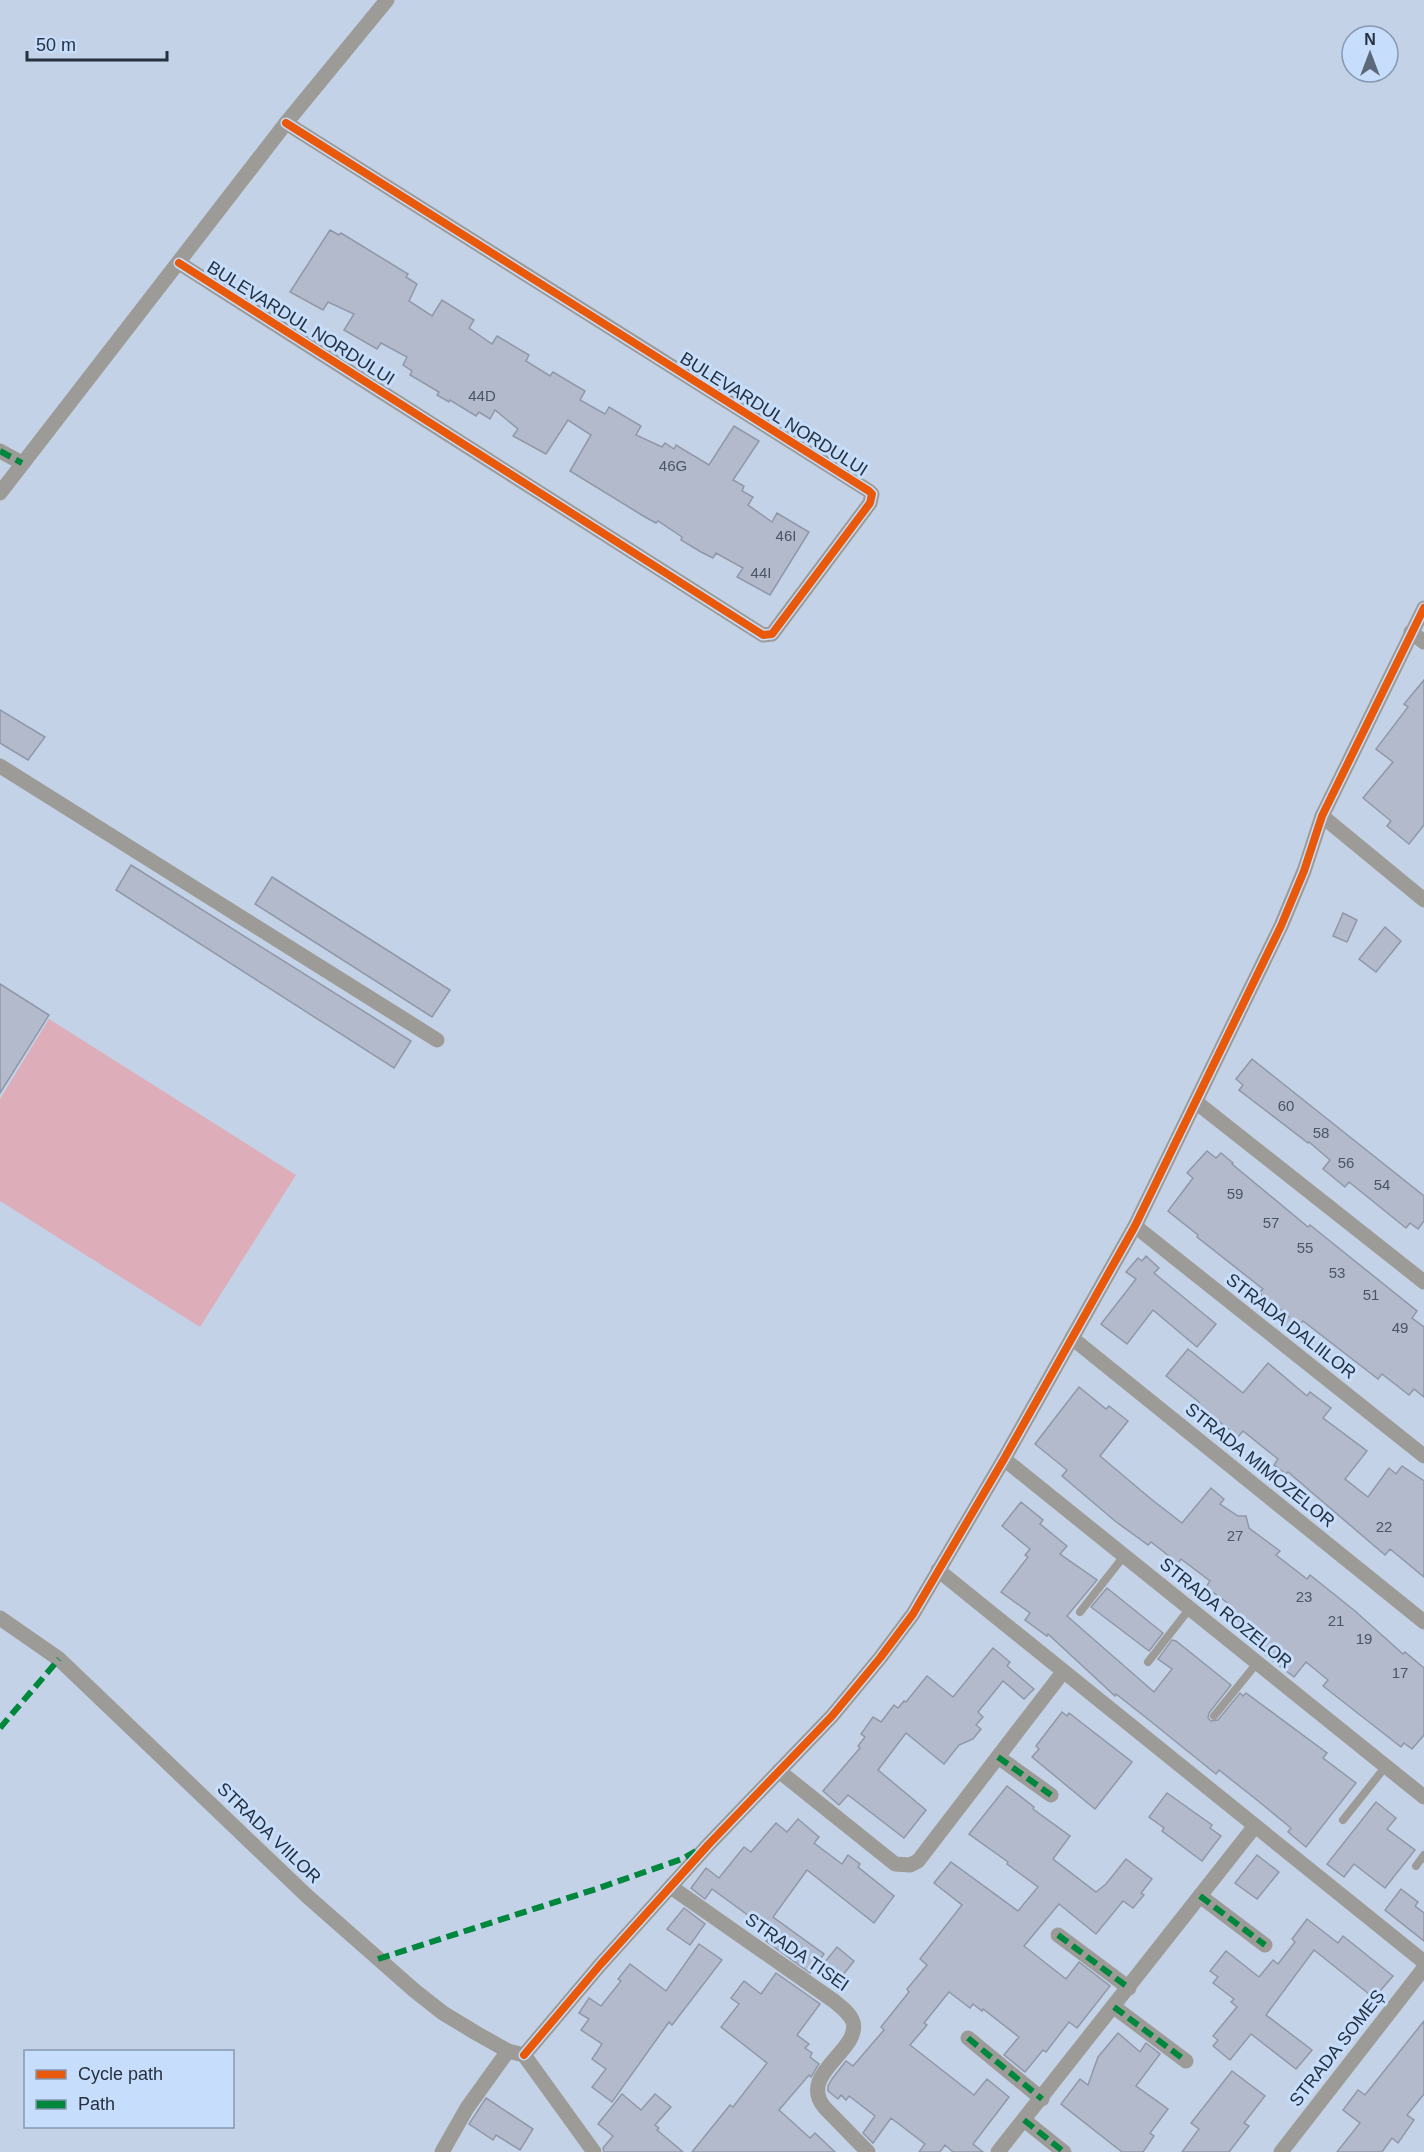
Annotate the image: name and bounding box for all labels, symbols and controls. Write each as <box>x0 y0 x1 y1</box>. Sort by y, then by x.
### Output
scale bar <box>27 24 166 62</box>
north arrow <box>1340 24 1400 84</box>
text: N <box>1364 31 1376 48</box>
text: 50 m <box>36 35 76 55</box>
street label: BULEVARDUL NORDULUI <box>204 257 398 389</box>
street label: BULEVARDUL NORDULUI <box>677 348 871 480</box>
house number: 44D <box>468 387 496 404</box>
house number: 46G <box>659 457 687 474</box>
house number: 46I <box>776 527 796 544</box>
house number: 44I <box>751 564 771 581</box>
house number: 60 <box>1278 1097 1294 1114</box>
house number: 58 <box>1313 1124 1329 1141</box>
house number: 56 <box>1338 1154 1354 1171</box>
house number: 54 <box>1374 1176 1390 1193</box>
house number: 59 <box>1227 1185 1243 1202</box>
house number: 57 <box>1263 1214 1279 1231</box>
house number: 55 <box>1297 1239 1313 1256</box>
house number: 53 <box>1329 1264 1345 1281</box>
street label: STRADA DALIILOR <box>1222 1269 1360 1383</box>
house number: 51 <box>1363 1286 1379 1303</box>
house number: 49 <box>1392 1319 1408 1336</box>
street label: STRADA MIMOZELOR <box>1181 1399 1339 1531</box>
house number: 22 <box>1376 1518 1392 1535</box>
house number: 27 <box>1227 1527 1243 1544</box>
street label: STRADA ROZELOR <box>1156 1554 1296 1672</box>
house number: 23 <box>1296 1588 1312 1605</box>
house number: 21 <box>1328 1612 1344 1629</box>
house number: 19 <box>1356 1630 1372 1647</box>
house number: 17 <box>1392 1664 1408 1681</box>
street label: STRADA VIILOR <box>213 1779 325 1887</box>
street label: STRADA TISEI <box>741 1909 853 1995</box>
street label: STRADA SOMEȘ <box>1285 1986 1389 2110</box>
legend <box>24 2050 234 2128</box>
text: Cycle path <box>78 2064 163 2084</box>
text: Path <box>78 2094 115 2114</box>

